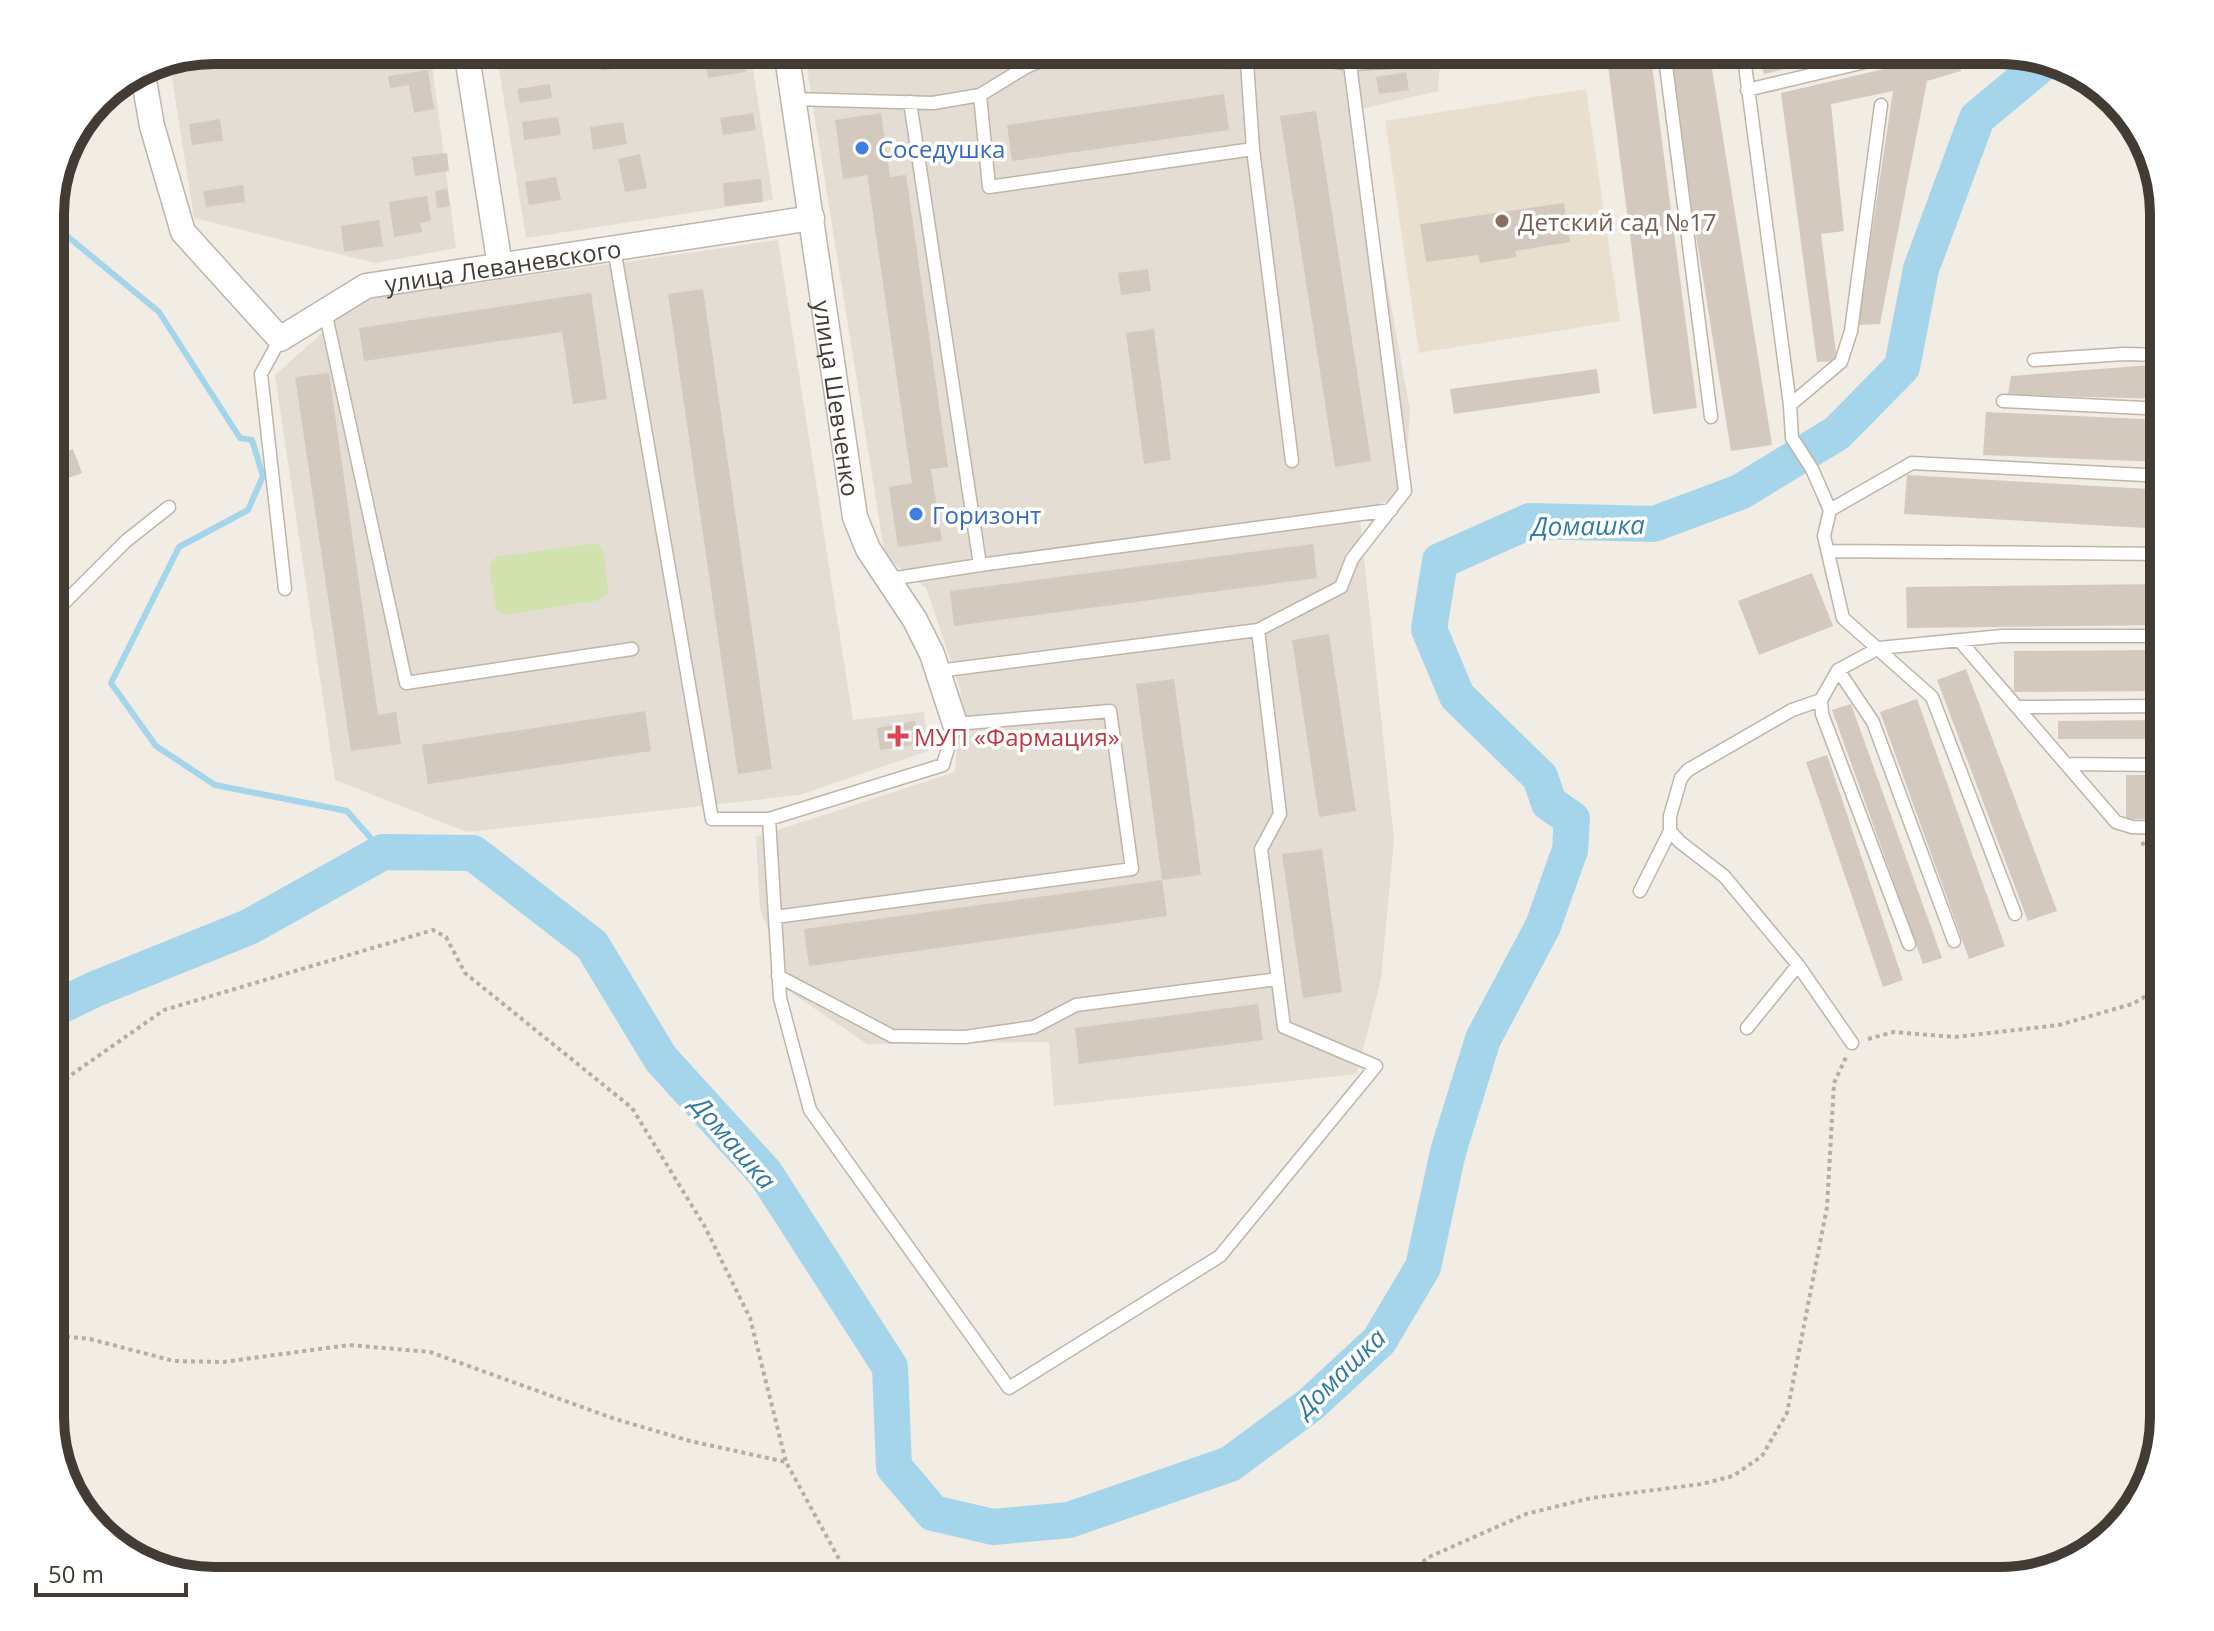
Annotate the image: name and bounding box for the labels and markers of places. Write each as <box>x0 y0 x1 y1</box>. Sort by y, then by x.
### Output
place label: Соседушка <box>878 132 1005 165</box>
marker: Соседушка <box>853 139 871 157</box>
place label: Детский сад №17 <box>1518 205 1717 238</box>
marker: Детский сад №17 <box>1493 212 1511 230</box>
place label: Горизонт <box>932 498 1041 531</box>
marker: Горизонт <box>907 505 925 523</box>
place label: МУП «Фармация» <box>914 720 1120 753</box>
marker: МУП «Фармация» <box>889 727 907 745</box>

